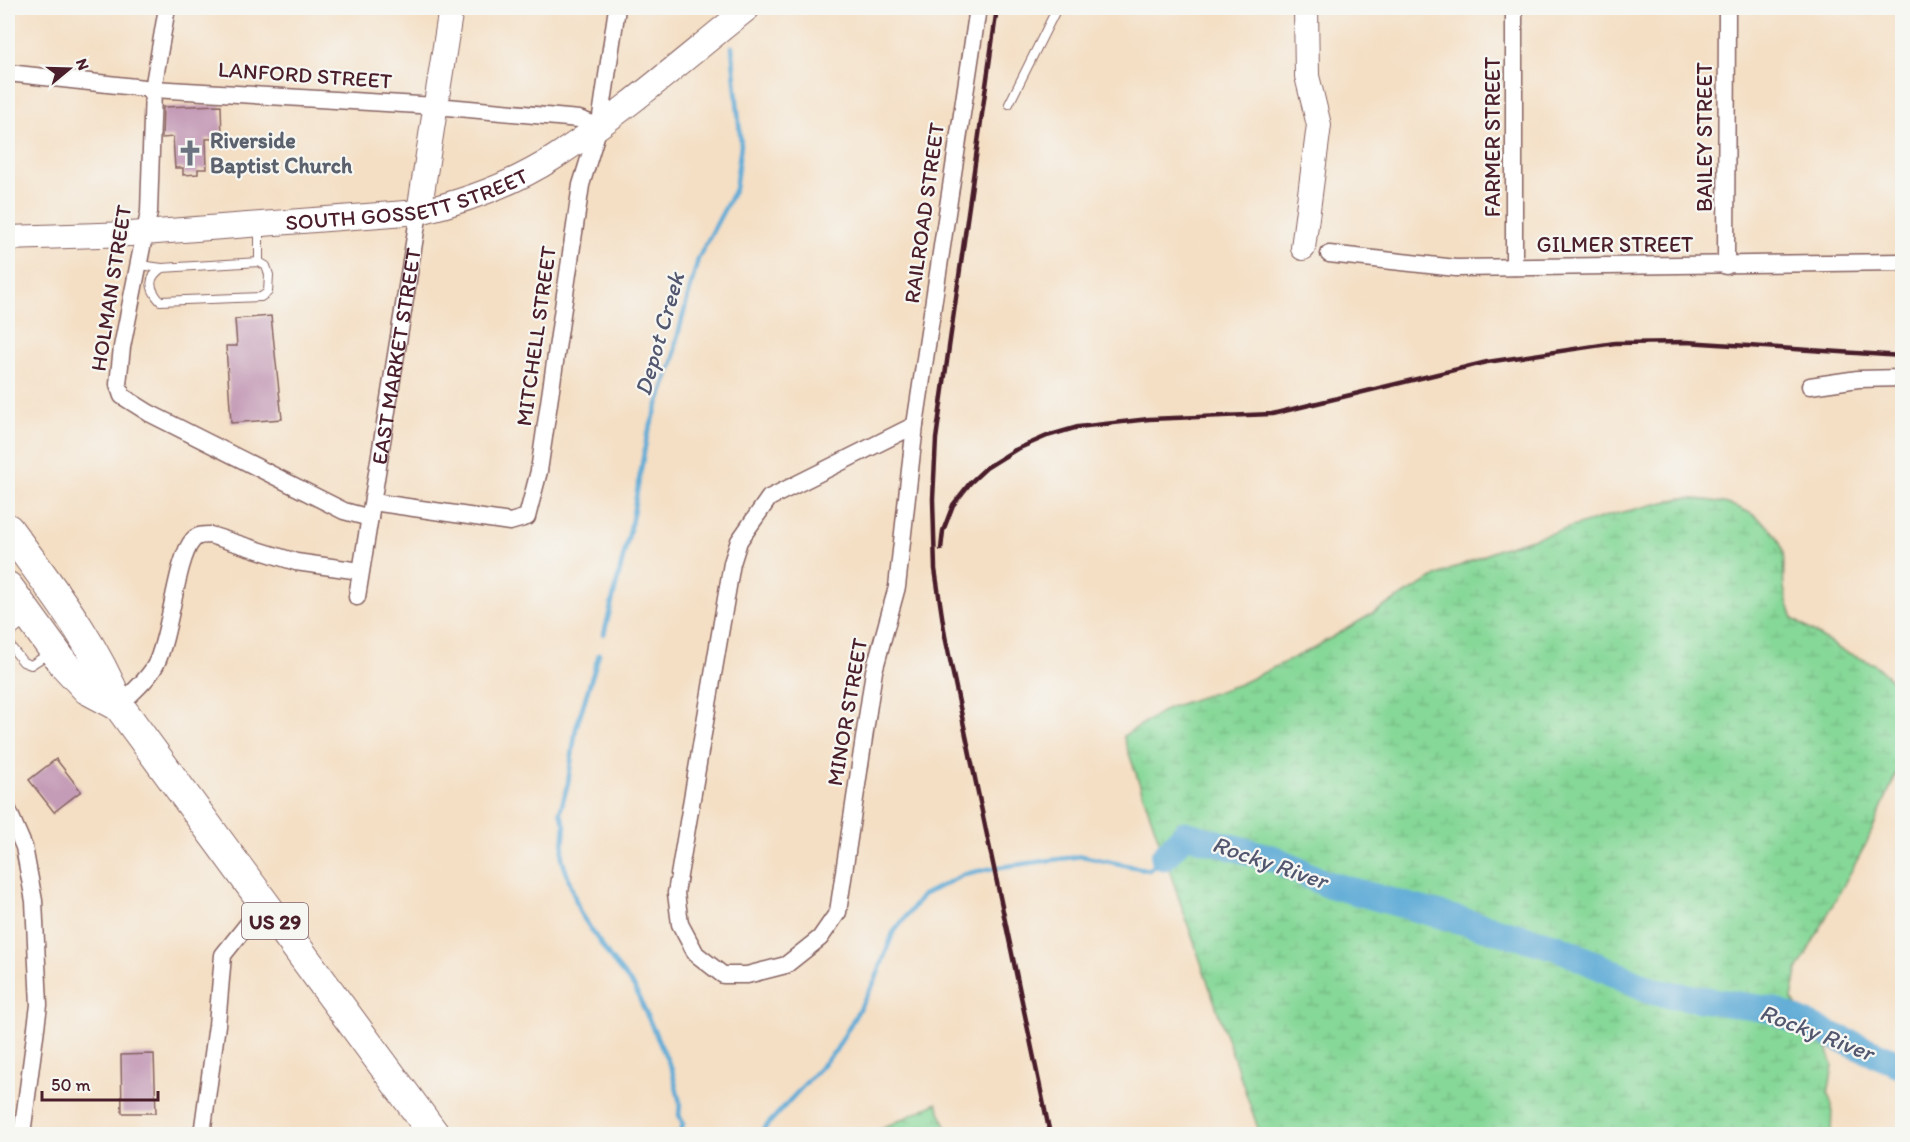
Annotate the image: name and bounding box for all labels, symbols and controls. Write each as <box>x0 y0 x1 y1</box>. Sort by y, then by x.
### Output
north arrow <box>39 39 99 99</box>
street label: LANFORD STREET <box>217 55 394 95</box>
text: N <box>72 56 93 72</box>
street label: FARMER STREET <box>1479 56 1506 217</box>
street label: BAILEY STREET <box>1691 61 1718 212</box>
street label: RAILROAD STREET <box>898 120 950 305</box>
place label: Riverside Baptist Church <box>210 127 353 179</box>
church icon: Riverside Baptist Church <box>175 138 205 168</box>
street label: SOUTH GOSSETT STREET <box>284 161 533 236</box>
street label: HOLMAN STREET <box>85 202 138 373</box>
street label: GILMER STREET <box>1537 231 1694 258</box>
street label: MITCHELL STREET <box>510 243 562 428</box>
street label: EAST MARKET STREET <box>365 245 427 466</box>
water label: Depot Creek <box>628 267 691 399</box>
street label: MINOR STREET <box>821 635 873 788</box>
water label: Rocky River <box>1209 829 1334 896</box>
road number: US 29 <box>242 903 308 939</box>
water label: Rocky River <box>1756 997 1881 1068</box>
scale bar <box>42 1064 158 1102</box>
text: 50 m <box>51 1074 91 1096</box>

